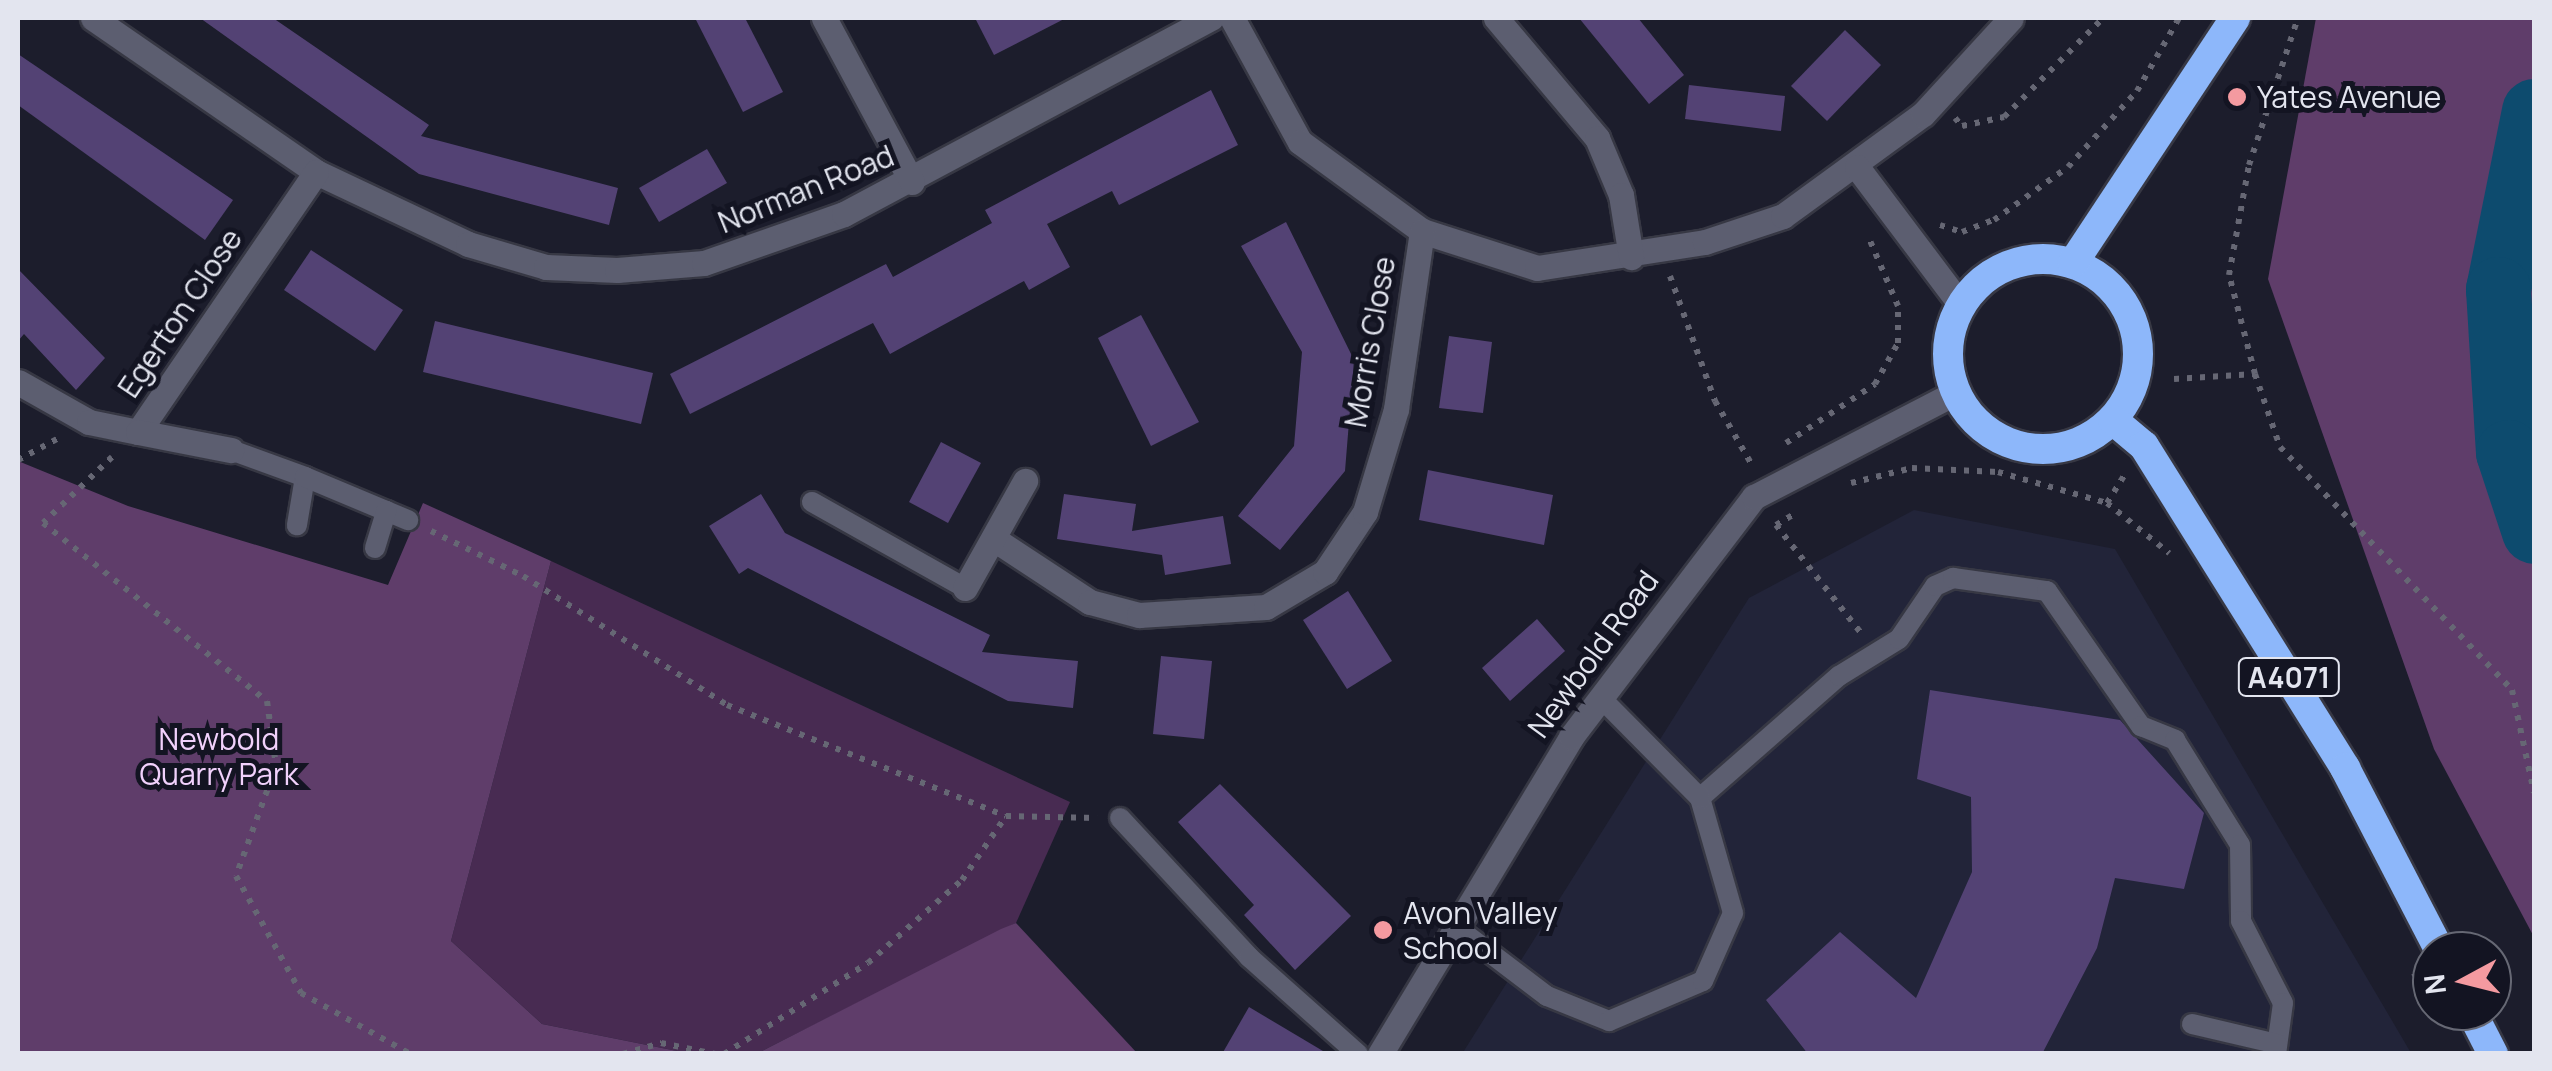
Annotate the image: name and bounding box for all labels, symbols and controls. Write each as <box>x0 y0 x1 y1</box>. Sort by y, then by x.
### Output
place label: Yates Avenue <box>2257 79 2441 115</box>
marker: Yates Avenue <box>2226 86 2248 108</box>
street label: Norman Road <box>713 137 899 241</box>
street label: Egerton Close <box>110 222 250 404</box>
street label: Morris Close <box>1337 254 1403 430</box>
street label: Newbold Road <box>1520 563 1666 745</box>
road number: A4071 <box>2236 654 2342 700</box>
park label: Newbold Quarry Park <box>139 721 299 792</box>
place label: Avon Valley School <box>1403 895 1557 966</box>
marker: Avon Valley School <box>1372 919 1394 941</box>
north arrow <box>2412 931 2512 1031</box>
text: N <box>2414 972 2454 997</box>

